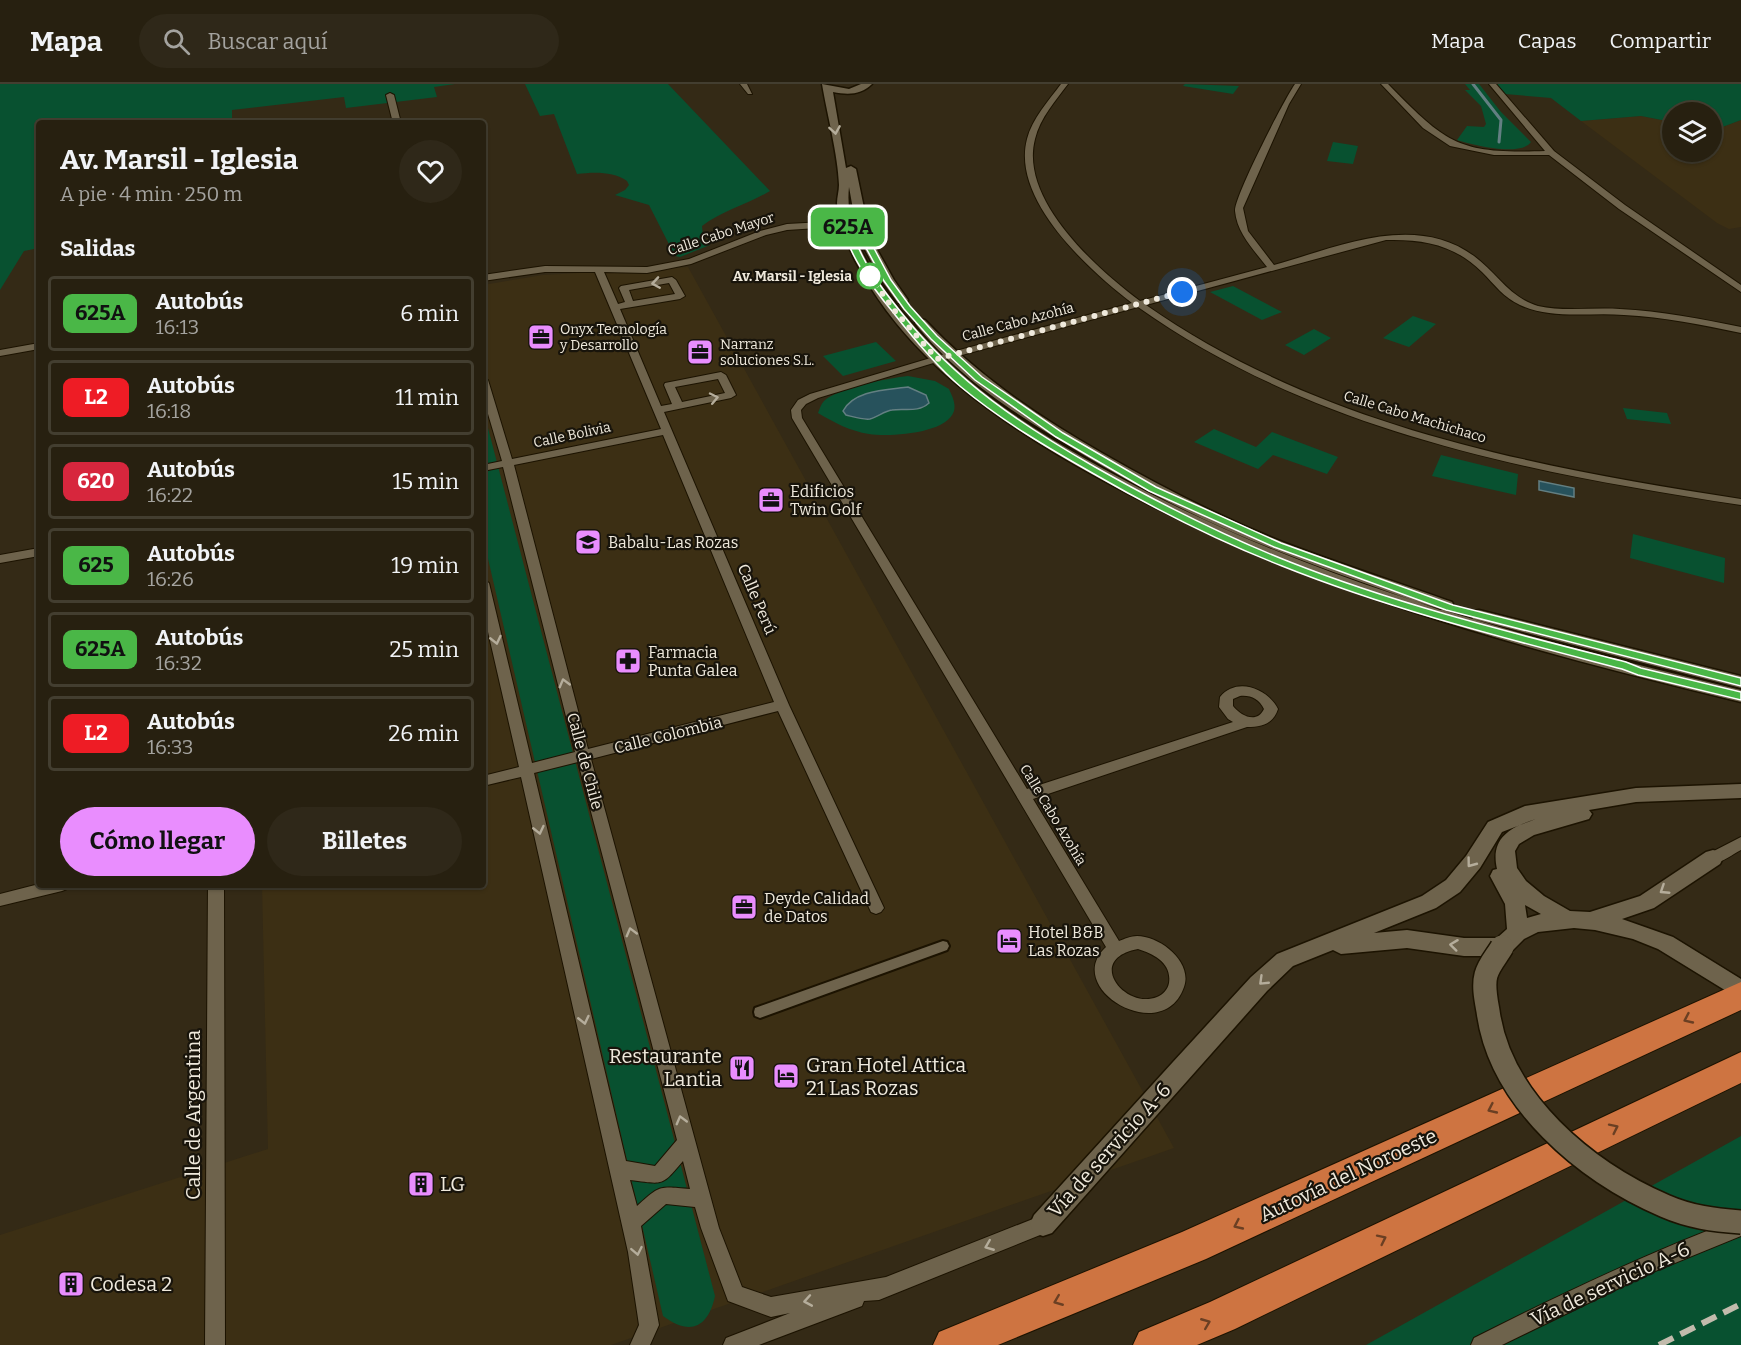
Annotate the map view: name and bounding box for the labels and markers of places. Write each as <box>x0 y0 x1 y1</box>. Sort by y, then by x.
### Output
marker: Av. Marsil - Iglesia <box>857 263 883 289</box>
place label: Av. Marsil - Iglesia <box>733 268 852 285</box>
place label: Onyx Tecnología y Desarrollo <box>559 321 667 354</box>
office icon: Onyx Tecnología y Desarrollo <box>526 322 556 352</box>
place label: Narranz soluciones S.L. <box>720 336 814 369</box>
office icon: Narranz soluciones S.L. <box>685 337 715 367</box>
place label: Edificios Twin Golf <box>790 482 862 519</box>
office icon: Edificios Twin Golf <box>756 485 786 515</box>
school or university icon: Babalu-Las Rozas <box>573 527 603 557</box>
place label: Babalu-Las Rozas <box>608 533 738 552</box>
place label: Farmacia Punta Galea <box>648 643 738 680</box>
pharmacy icon: Farmacia Punta Galea <box>613 646 643 676</box>
place label: Deyde Calidad de Datos <box>764 889 869 926</box>
office icon: Deyde Calidad de Datos <box>729 892 759 922</box>
place label: Hotel B&B Las Rozas <box>1028 923 1104 960</box>
hotel icon: Hotel B&B Las Rozas <box>994 926 1024 956</box>
place label: Restaurante Lantia <box>609 1044 722 1091</box>
restaurant icon: Restaurante Lantia <box>727 1053 757 1083</box>
place label: Gran Hotel Attica 21 Las Rozas <box>806 1053 966 1100</box>
hotel icon: Gran Hotel Attica 21 Las Rozas <box>771 1061 801 1091</box>
building icon: LG <box>406 1169 436 1199</box>
place label: LG <box>440 1172 465 1196</box>
building icon: Codesa 2 <box>56 1269 86 1299</box>
place label: Codesa 2 <box>90 1272 172 1296</box>

